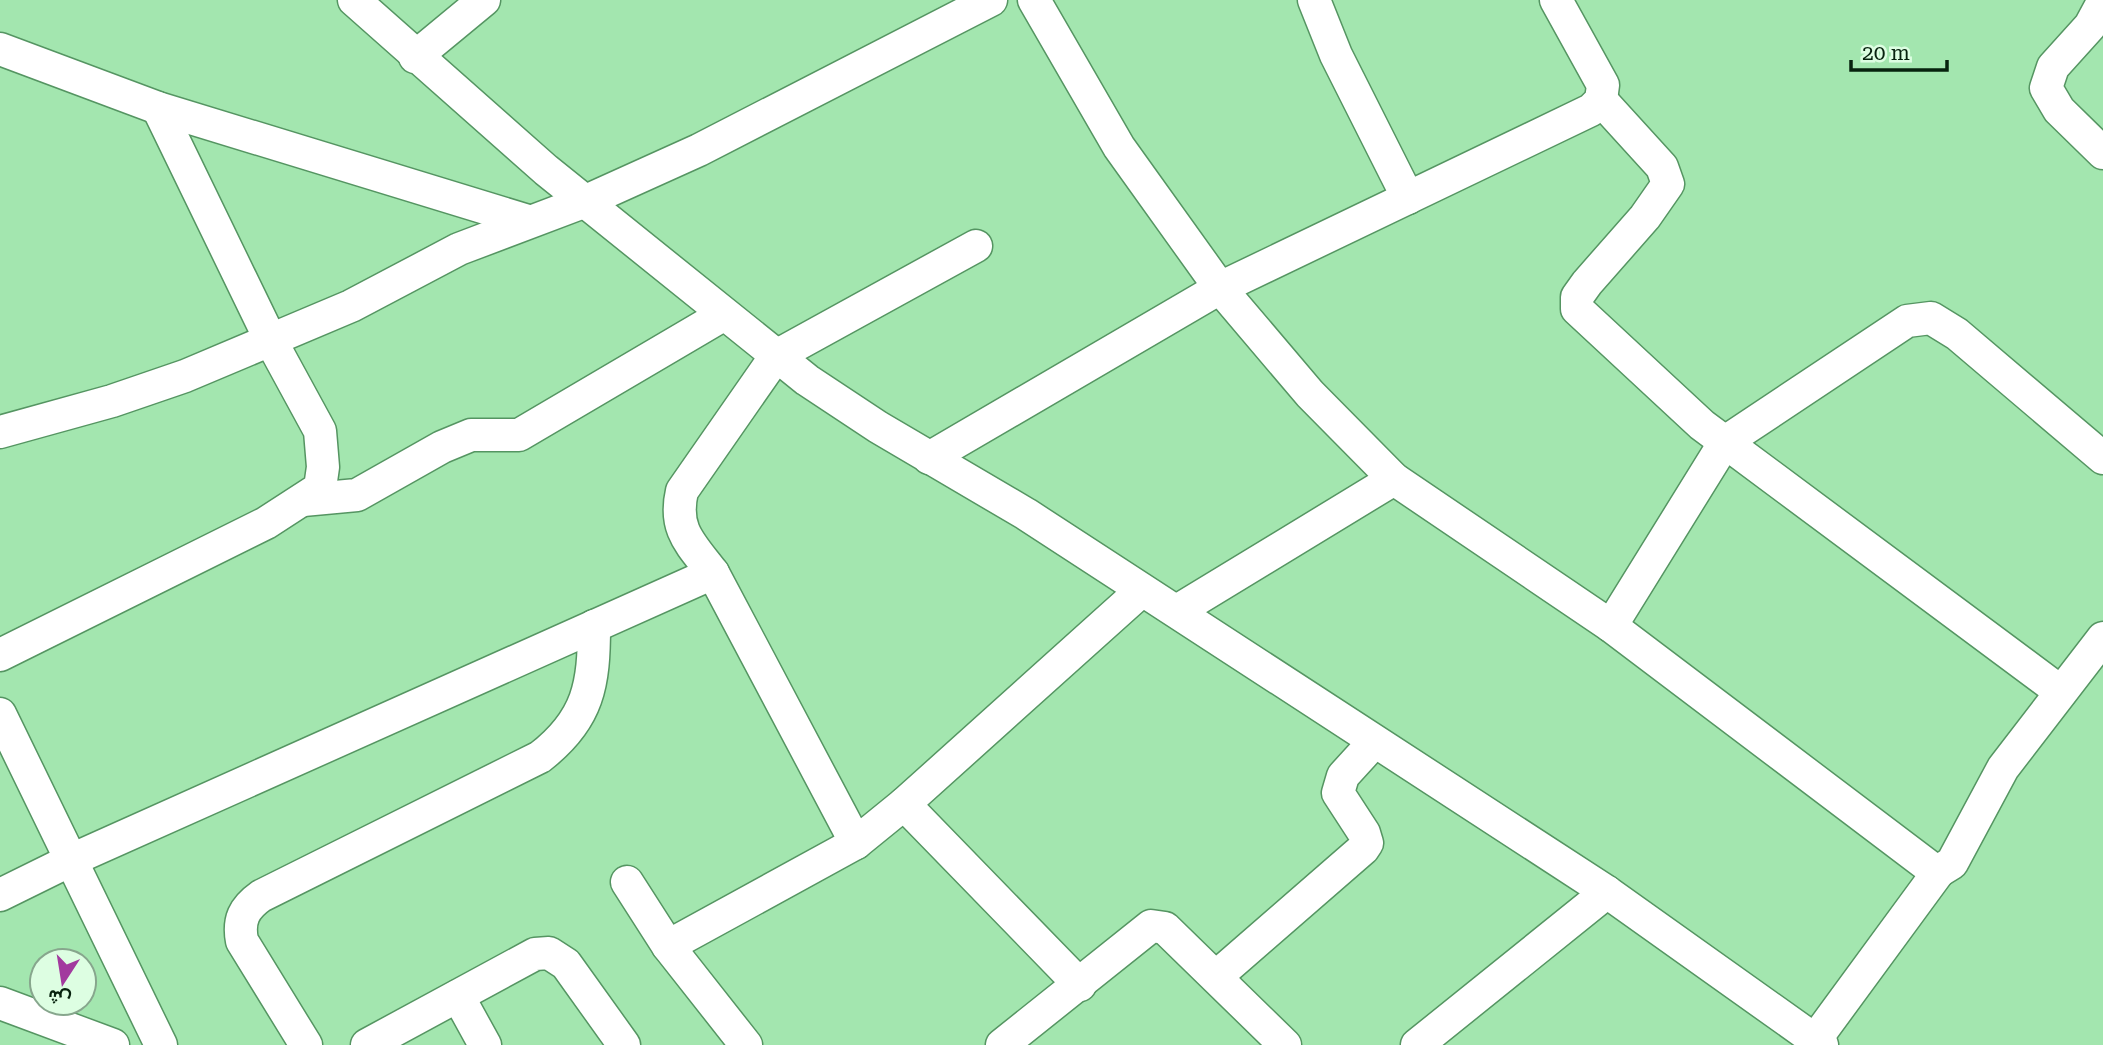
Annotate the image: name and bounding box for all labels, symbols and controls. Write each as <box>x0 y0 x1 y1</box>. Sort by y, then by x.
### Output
scale bar <box>1851 28 1947 72</box>
text: 20 m <box>1862 41 1910 65</box>
north arrow <box>28 947 98 1017</box>
text: ش <box>46 984 73 1012</box>

